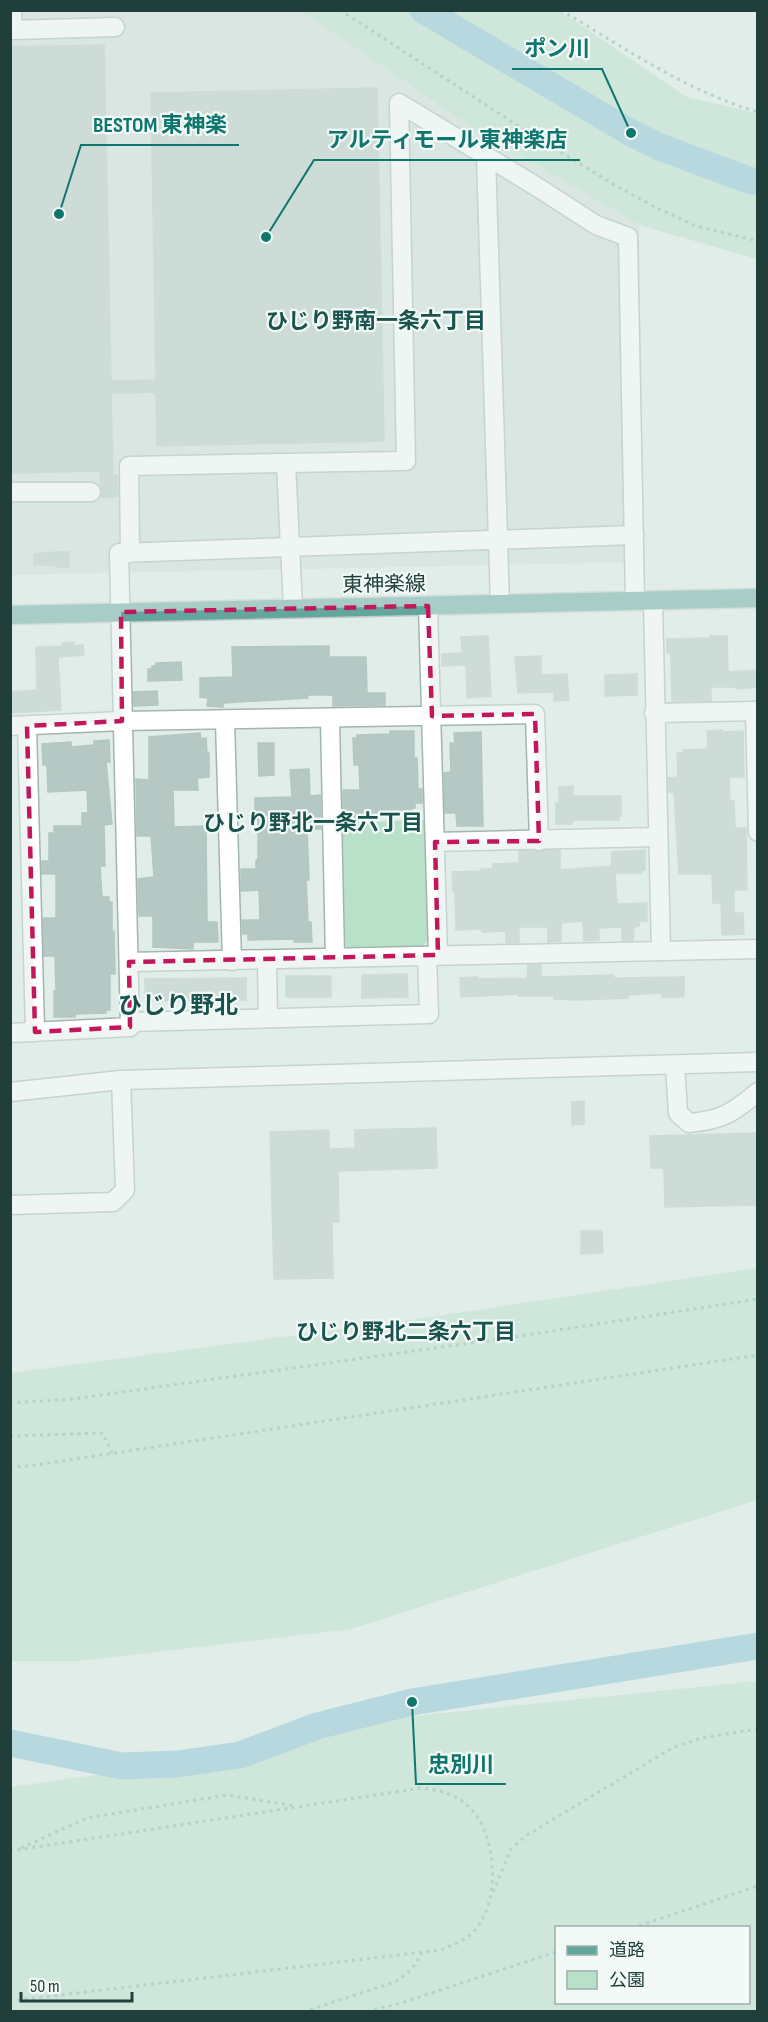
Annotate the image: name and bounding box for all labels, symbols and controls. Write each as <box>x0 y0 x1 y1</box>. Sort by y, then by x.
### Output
callout: ポン川 <box>512 29 602 69</box>
text: ポン川 <box>524 36 590 63</box>
callout: BESTOM 東神楽 <box>81 105 239 145</box>
text: BESTOM 東神楽 <box>93 112 227 139</box>
callout: アルティモール東神楽店 <box>314 120 580 160</box>
text: アルティモール東神楽店 <box>327 127 567 154</box>
district label: ひじり野南一条六丁目 <box>266 308 486 335</box>
street label: 東神楽線 <box>342 571 426 598</box>
district label: ひじり野北一条六丁目 <box>203 810 423 837</box>
district label: ひじり野北 <box>118 991 238 1020</box>
district label: ひじり野北二条六丁目 <box>296 1319 516 1346</box>
callout: 忠別川 <box>416 1744 506 1784</box>
text: 忠別川 <box>428 1752 494 1779</box>
legend <box>555 1926 750 2004</box>
text: 道路 <box>609 1940 645 1961</box>
scale bar <box>21 1965 132 2003</box>
text: 公園 <box>609 1970 645 1991</box>
text: 50 m <box>30 1976 60 1997</box>

